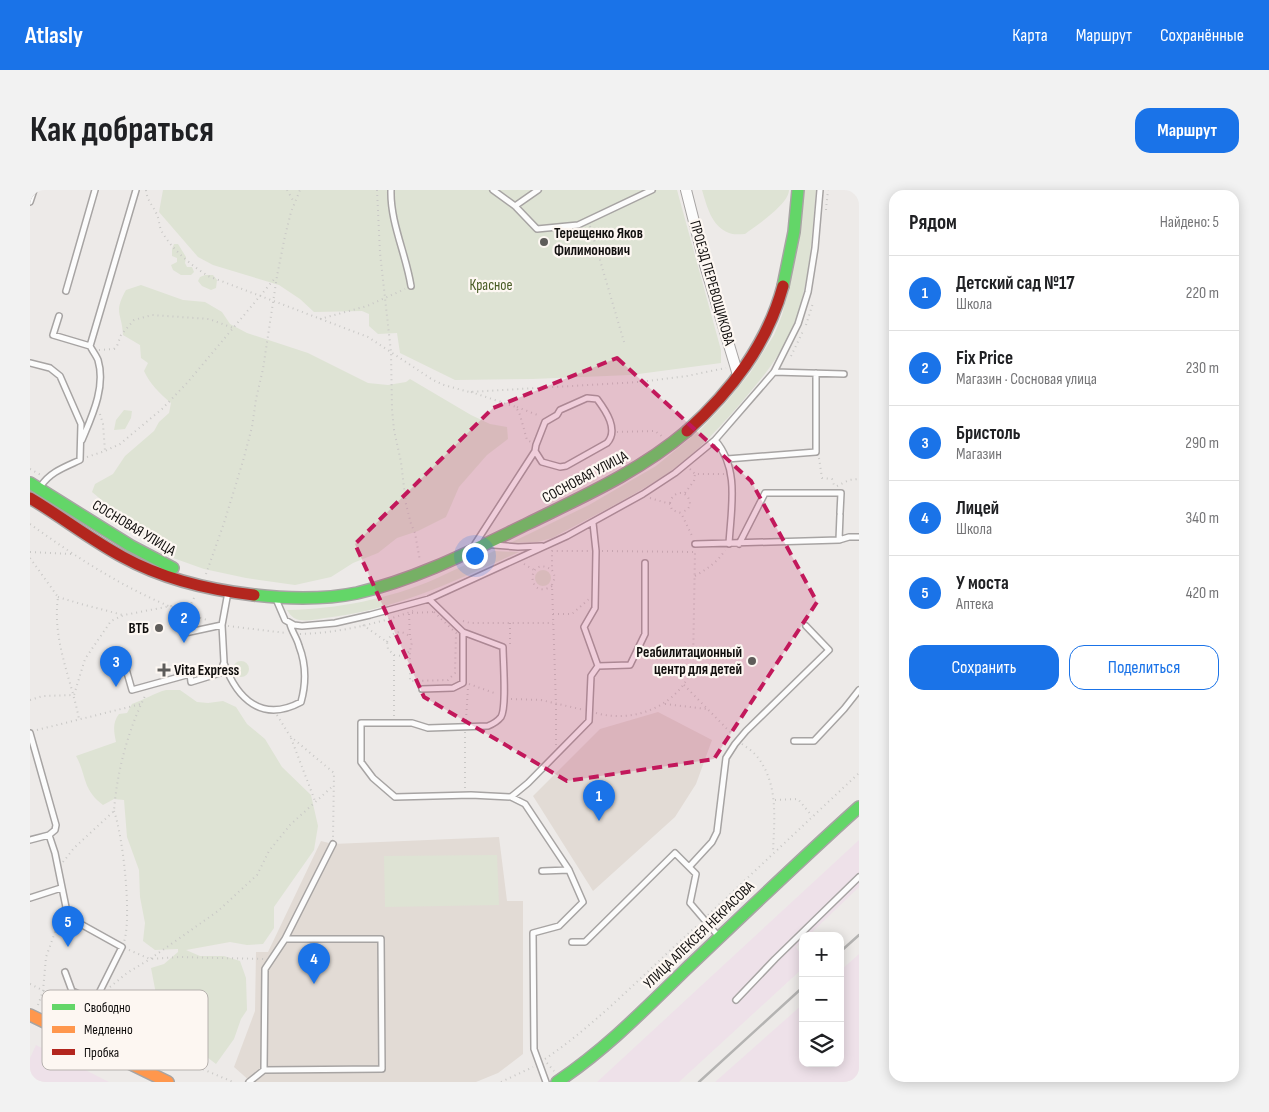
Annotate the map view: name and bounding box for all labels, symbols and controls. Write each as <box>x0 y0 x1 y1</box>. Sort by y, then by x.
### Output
text: Atlasly <box>25 21 83 50</box>
text: Карта <box>1012 25 1048 46</box>
text: Маршрут <box>1076 25 1132 46</box>
text: Сохранённые <box>1160 25 1244 46</box>
button: Маршрут <box>1135 108 1239 153</box>
text: Как добраться <box>30 109 214 152</box>
text: Рядом <box>909 210 957 235</box>
text: Найдено: 5 <box>1160 213 1219 232</box>
street label: ПРОЕЗД ПЕРЕВОЩИКОВА <box>685 218 739 348</box>
place label: Терещенко Яков Филимонович <box>554 224 643 260</box>
marker: Терещенко Яков Филимонович <box>538 236 550 248</box>
text: Детский сад №17 <box>956 272 1075 295</box>
park label: Красное <box>469 276 513 295</box>
text: 1 <box>922 284 928 303</box>
text: 220 m <box>1186 284 1219 303</box>
text: Школа <box>956 295 992 314</box>
text: Fix Price <box>956 347 1013 370</box>
text: 2 <box>921 359 929 378</box>
text: 230 m <box>1186 359 1219 378</box>
text: Магазин · Сосновая улица <box>956 370 1097 389</box>
text: Бристоль <box>956 422 1021 445</box>
text: 3 <box>921 434 929 453</box>
text: 290 m <box>1185 434 1219 453</box>
text: Магазин <box>956 445 1002 464</box>
street label: СОСНОВАЯ УЛИЦА <box>539 446 631 507</box>
street label: СОСНОВАЯ УЛИЦА <box>89 496 180 561</box>
text: Лицей <box>956 497 999 520</box>
text: 4 <box>921 509 929 528</box>
text: 340 m <box>1186 509 1219 528</box>
text: Школа <box>956 520 992 539</box>
your location <box>462 543 488 569</box>
text: У моста <box>956 572 1009 595</box>
text: 5 <box>921 584 929 603</box>
text: 420 m <box>1186 584 1219 603</box>
text: Аптека <box>956 595 994 614</box>
pin: 2 <box>168 602 200 643</box>
place label: ВТБ <box>128 619 149 638</box>
marker: ВТБ <box>153 622 165 634</box>
place label: Реабилитационный центр для детей <box>636 643 742 679</box>
button: Сохранить <box>909 645 1059 690</box>
button: Поделиться <box>1069 645 1219 690</box>
pin: 3 <box>100 646 132 687</box>
marker: Реабилитационный центр для детей <box>746 655 758 667</box>
place label: Vita Express <box>174 661 240 680</box>
marker: Vita Express <box>158 664 170 676</box>
pin: 1 <box>583 780 615 821</box>
street label: УЛИЦА АЛЕКСЕЯ НЕКРАСОВА <box>640 877 759 993</box>
pin: 5 <box>52 906 84 947</box>
map controls <box>799 932 844 1067</box>
button: + <box>799 932 844 977</box>
pin: 4 <box>298 943 330 984</box>
button: − <box>799 977 844 1022</box>
legend <box>42 990 208 1070</box>
text: Свободно <box>84 999 131 1016</box>
text: Медленно <box>84 1021 133 1038</box>
button: layers <box>799 1022 844 1067</box>
text: Пробка <box>84 1044 119 1061</box>

